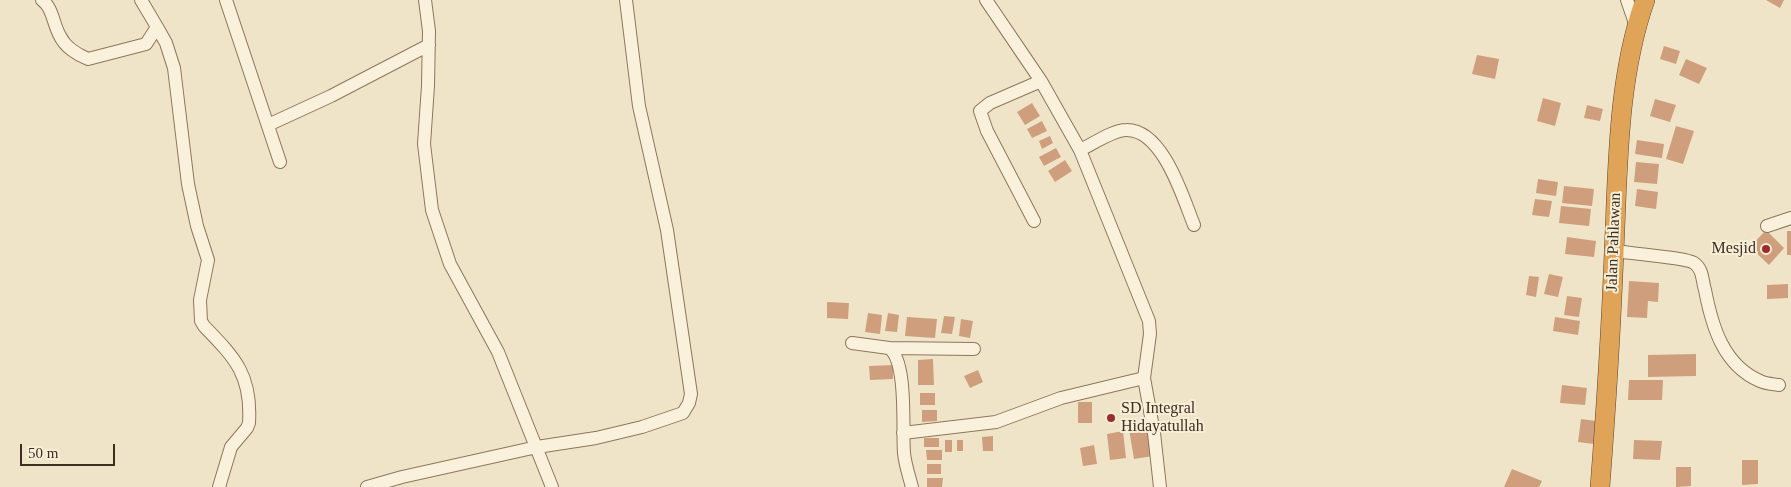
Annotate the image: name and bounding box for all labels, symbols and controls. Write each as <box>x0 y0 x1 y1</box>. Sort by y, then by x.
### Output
street label: Jalan Pahlawan <box>1603 192 1625 292</box>
place label: Mesjid <box>1712 239 1756 259</box>
marker: Mesjid <box>1760 243 1772 255</box>
place label: SD Integral Hidayatullah <box>1121 399 1204 437</box>
marker: SD Integral Hidayatullah <box>1105 412 1117 424</box>
scale bar <box>22 434 118 466</box>
text: 50 m <box>28 445 58 461</box>

